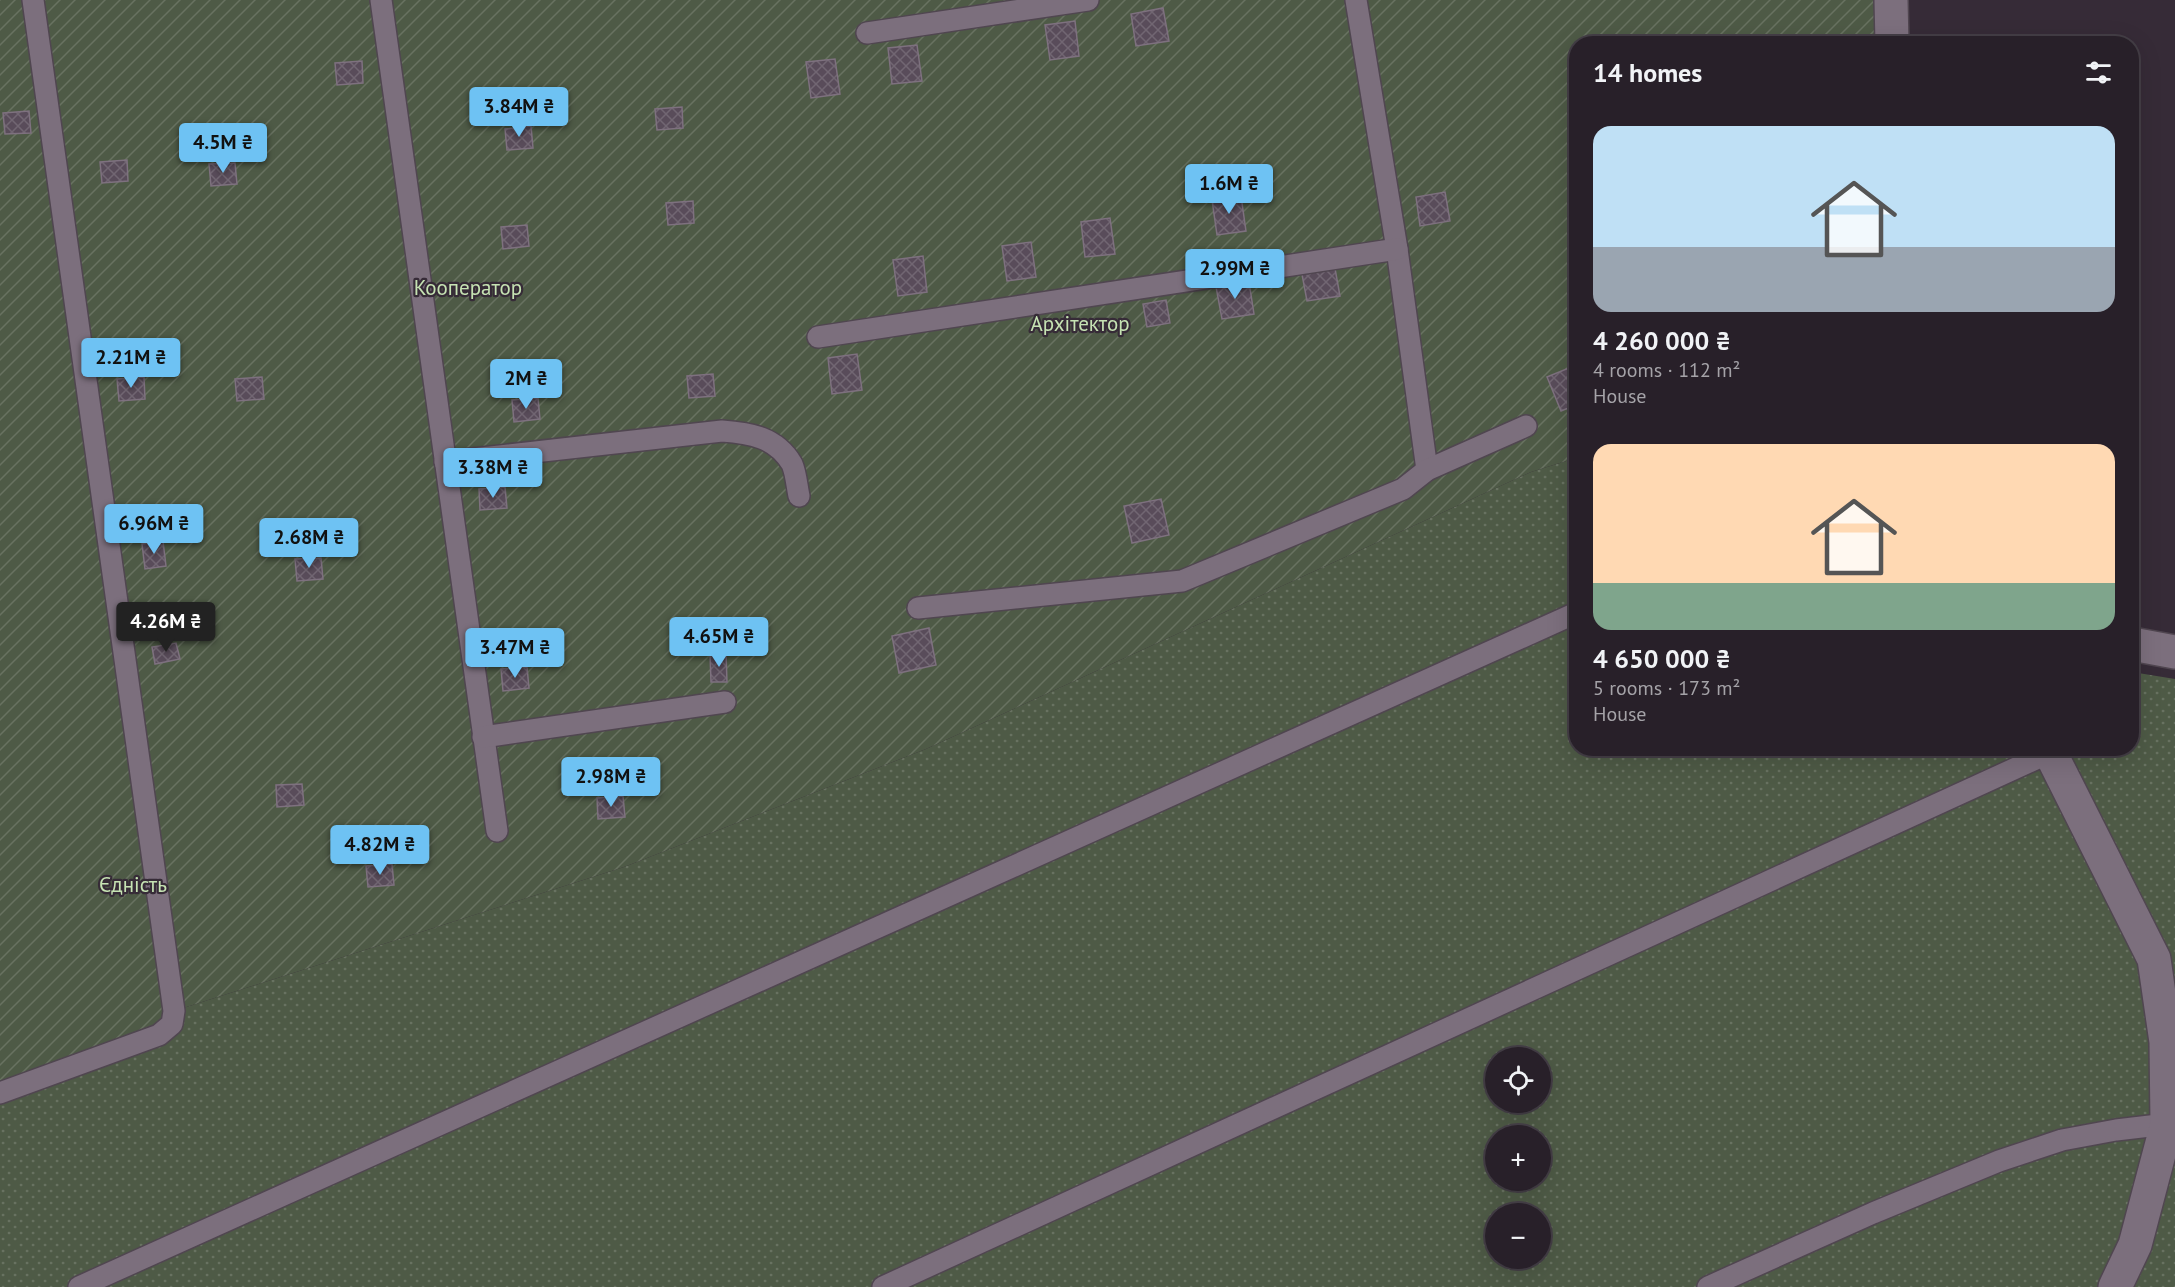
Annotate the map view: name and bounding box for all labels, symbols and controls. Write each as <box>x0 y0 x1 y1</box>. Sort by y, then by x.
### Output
text: 14 homes <box>1593 56 1702 89</box>
icon: filters <box>2082 56 2115 89</box>
pin: 3.84M ₴ <box>464 87 574 138</box>
text: 3.84M ₴ <box>483 93 555 119</box>
pin: 4.5M ₴ <box>174 123 272 174</box>
text: 4.5M ₴ <box>193 129 253 155</box>
pin: 1.6M ₴ <box>1180 164 1278 215</box>
icon: home <box>1800 165 1908 273</box>
text: 1.6M ₴ <box>1199 170 1259 196</box>
pin: 2.99M ₴ <box>1180 249 1290 300</box>
text: 2.99M ₴ <box>1199 255 1271 281</box>
park label: Кооператор <box>414 274 522 301</box>
park label: Архітектор <box>1031 310 1130 337</box>
text: 4 260 000 ₴ <box>1593 324 1731 357</box>
pin: 2.21M ₴ <box>76 338 186 389</box>
text: 2.21M ₴ <box>95 344 167 370</box>
text: 4 rooms · 112 m² <box>1593 357 1740 383</box>
pin: 2M ₴ <box>490 359 562 410</box>
text: 2M ₴ <box>504 365 548 391</box>
text: House <box>1593 383 1647 409</box>
pin: 3.38M ₴ <box>438 448 548 499</box>
text: 3.38M ₴ <box>457 454 529 480</box>
icon: home <box>1800 483 1908 591</box>
pin: 6.96M ₴ <box>99 504 209 555</box>
text: 6.96M ₴ <box>118 510 190 536</box>
pin: 2.68M ₴ <box>254 518 364 569</box>
text: 2.68M ₴ <box>273 524 345 550</box>
pin: 4.26M ₴ <box>111 602 221 653</box>
text: 4.26M ₴ <box>130 608 202 634</box>
pin: 4.65M ₴ <box>664 617 774 668</box>
text: 4.65M ₴ <box>683 623 755 649</box>
pin: 3.47M ₴ <box>460 628 570 679</box>
text: 3.47M ₴ <box>479 634 551 660</box>
text: 4 650 000 ₴ <box>1593 642 1731 675</box>
text: 5 rooms · 173 m² <box>1593 675 1740 701</box>
text: House <box>1593 701 1647 727</box>
pin: 2.98M ₴ <box>556 757 666 808</box>
text: 2.98M ₴ <box>575 763 647 789</box>
pin: 4.82M ₴ <box>325 825 435 876</box>
text: 4.82M ₴ <box>344 831 416 857</box>
park label: Єдність <box>99 871 167 898</box>
map controls <box>1485 1047 1551 1269</box>
button: locate <box>1485 1047 1551 1113</box>
button: + <box>1485 1125 1551 1191</box>
button: − <box>1485 1203 1551 1269</box>

